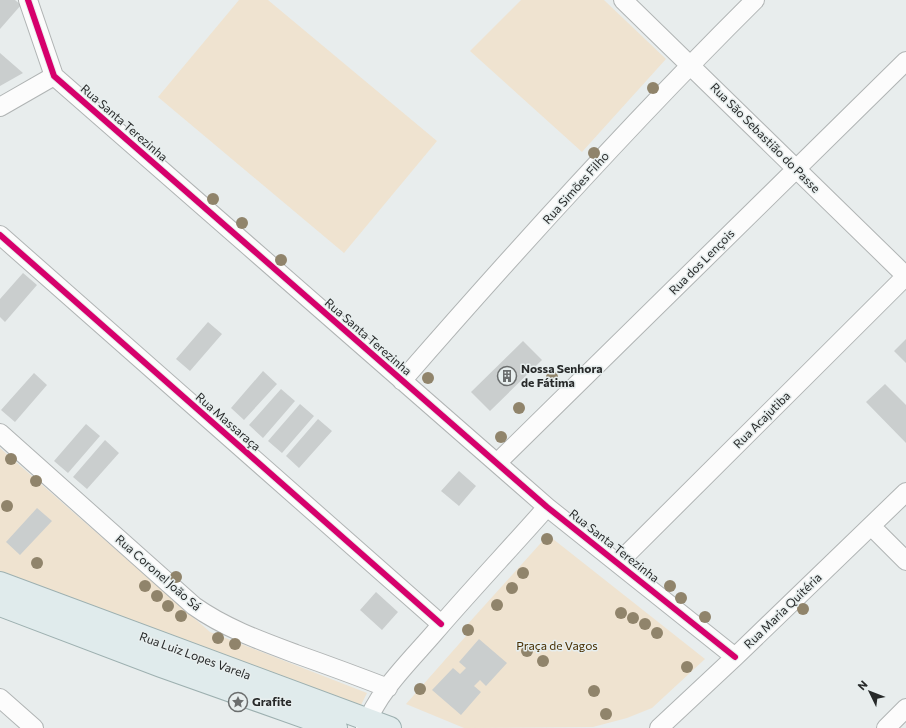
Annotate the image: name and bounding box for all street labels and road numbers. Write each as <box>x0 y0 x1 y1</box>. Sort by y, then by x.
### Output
street label: Rua São Sebastião do Passe <box>708 80 823 195</box>
street label: Rua Santa Terezinha <box>79 81 171 164</box>
street label: Rua Simões Filho <box>539 148 611 226</box>
street label: Rua dos Lençois <box>666 226 737 297</box>
street label: Rua Santa Terezinha <box>323 295 415 378</box>
street label: Rua Acajutiba <box>730 388 793 451</box>
street label: Rua Massaraça <box>193 389 264 453</box>
street label: Rua Santa Terezinha <box>567 506 662 585</box>
street label: Rua Coronel João Sá <box>112 531 204 614</box>
street label: Rua Maria Quitéria <box>741 570 824 651</box>
street label: Rua Luiz Lopes Varela <box>138 628 253 682</box>

